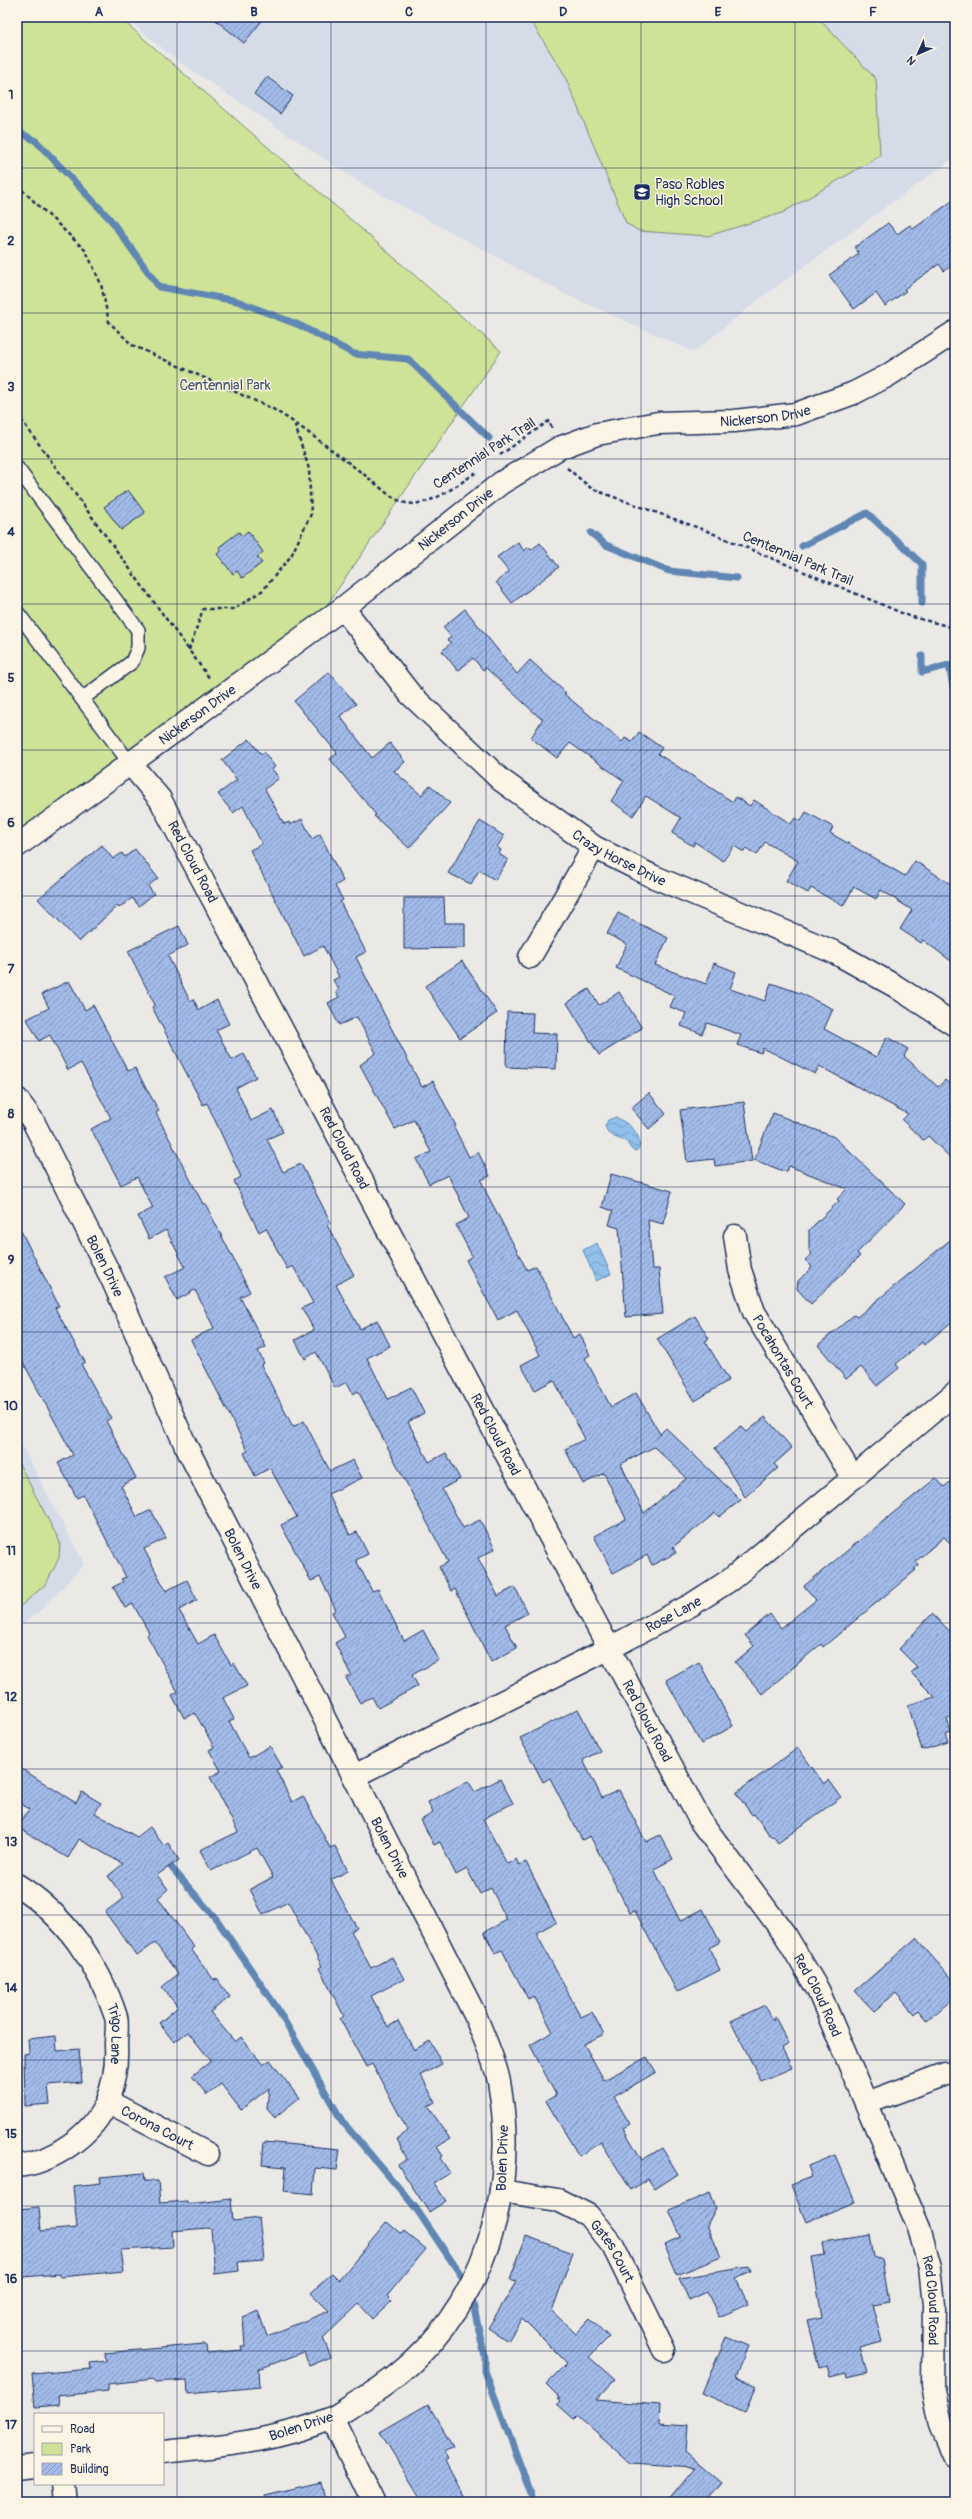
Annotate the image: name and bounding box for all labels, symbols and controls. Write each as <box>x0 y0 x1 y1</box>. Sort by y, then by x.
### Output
text: A <box>95 4 104 20</box>
text: B <box>250 4 258 20</box>
text: C <box>405 4 413 20</box>
text: D <box>559 4 567 20</box>
text: E <box>715 4 722 20</box>
text: F <box>869 4 877 20</box>
north arrow <box>898 34 938 74</box>
text: N <box>904 53 919 68</box>
text: 1 <box>8 87 14 103</box>
place label: Paso Robles High School <box>655 176 725 209</box>
school or university icon: Paso Robles High School <box>632 182 652 202</box>
text: 2 <box>7 233 15 249</box>
park label: Centennial Park <box>179 377 271 394</box>
text: 3 <box>7 379 15 395</box>
street label: Nickerson Drive <box>720 401 813 430</box>
street label: Centennial Park Trail <box>430 414 539 493</box>
street label: Nickerson Drive <box>415 484 497 554</box>
text: 4 <box>7 524 15 540</box>
street label: Centennial Park Trail <box>740 527 856 589</box>
text: 5 <box>7 670 15 686</box>
street label: Nickerson Drive <box>155 681 239 749</box>
text: 6 <box>7 815 15 831</box>
street label: Red Cloud Road <box>164 818 221 906</box>
street label: Crazy Horse Drive <box>569 826 668 890</box>
text: 7 <box>8 961 15 977</box>
street label: Red Cloud Road <box>315 1104 373 1192</box>
text: 8 <box>8 1106 15 1122</box>
street label: Bolen Drive <box>82 1232 127 1299</box>
text: 9 <box>8 1252 15 1268</box>
street label: Pocahontas Court <box>748 1312 818 1412</box>
street label: Red Cloud Road <box>467 1391 524 1479</box>
text: 10 <box>4 1398 18 1414</box>
street label: Bolen Drive <box>220 1526 265 1592</box>
text: 11 <box>6 1543 16 1559</box>
street label: Rose Lane <box>643 1593 705 1637</box>
street label: Red Cloud Road <box>618 1677 676 1765</box>
text: 12 <box>5 1689 17 1705</box>
street label: Bolen Drive <box>367 1814 412 1881</box>
text: 13 <box>5 1834 17 1850</box>
street label: Red Cloud Road <box>790 1951 845 2039</box>
text: 14 <box>5 1980 18 1996</box>
street label: Trigo Lane <box>103 2001 125 2065</box>
street label: Corona Court <box>118 2102 197 2154</box>
street label: Bolen Drive <box>493 2125 512 2191</box>
text: 15 <box>5 2126 17 2142</box>
street label: Gates Court <box>586 2216 638 2286</box>
street label: Red Cloud Road <box>918 2253 942 2346</box>
text: 16 <box>5 2271 18 2287</box>
street label: Bolen Drive <box>267 2408 335 2445</box>
legend <box>34 2413 164 2485</box>
text: 17 <box>5 2417 17 2433</box>
text: Road <box>70 2422 95 2437</box>
text: Park <box>70 2442 91 2457</box>
text: Building <box>70 2462 109 2477</box>

